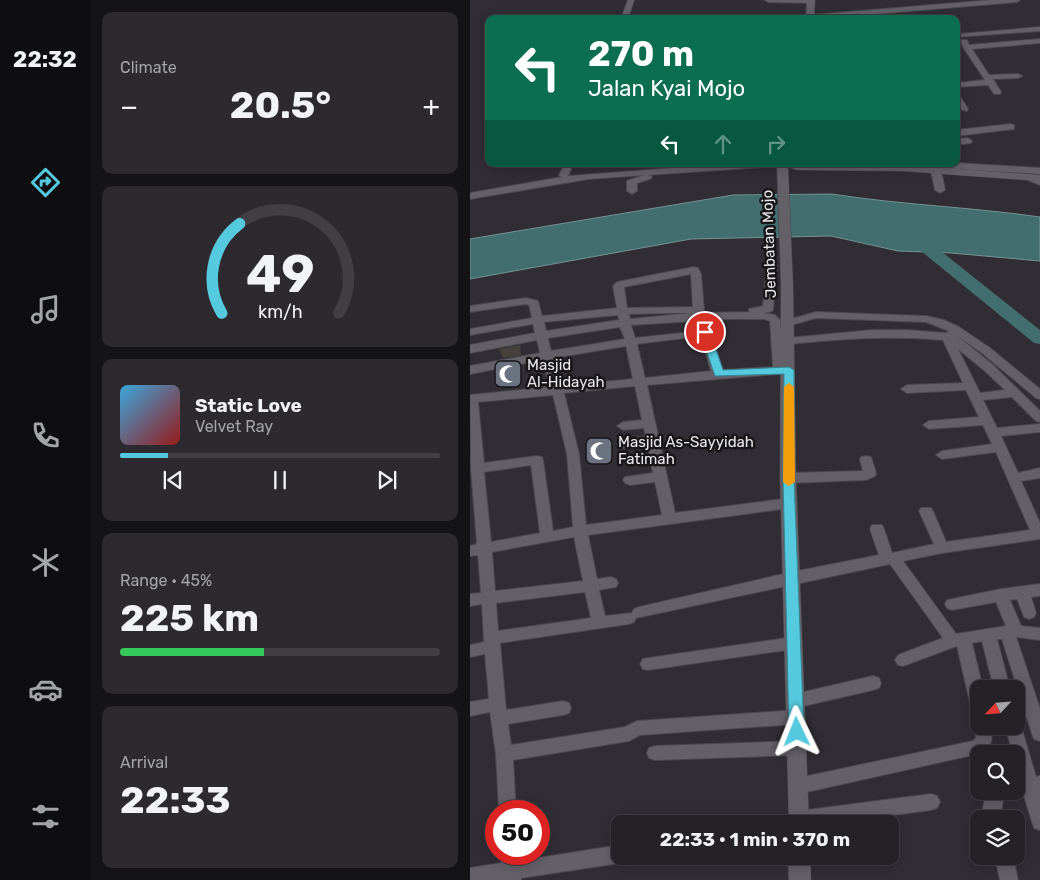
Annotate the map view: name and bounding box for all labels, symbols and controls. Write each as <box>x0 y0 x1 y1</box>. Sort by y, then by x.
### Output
text: 270 m <box>588 33 694 75</box>
icon: left <box>505 35 570 100</box>
text: 22:32 <box>13 46 77 73</box>
text: Climate <box>120 58 177 77</box>
text: Jalan Kyai Mojo <box>588 75 745 102</box>
text: 20.5° <box>230 82 331 128</box>
text: − <box>120 90 138 123</box>
text: + <box>423 90 440 123</box>
icon: left <box>656 130 684 158</box>
icon: ahead <box>709 130 737 158</box>
icon: right <box>762 130 790 158</box>
icon: directions <box>28 165 63 200</box>
street label: Jembatan Mojo <box>758 190 780 298</box>
text: 49 <box>246 243 314 305</box>
icon: music <box>28 292 63 327</box>
text: km/h <box>258 301 302 322</box>
pin <box>684 311 726 353</box>
icon: arrive <box>691 318 719 346</box>
place label: Masjid Al-Hidayah <box>527 356 605 391</box>
mosque icon: Masjid Al-Hidayah <box>493 359 523 389</box>
text: Static Love <box>195 394 302 417</box>
text: Velvet Ray <box>195 417 273 436</box>
icon: phone <box>28 418 63 453</box>
place label: Masjid As-Sayyidah Fatimah <box>618 433 754 468</box>
mosque icon: Masjid As-Sayyidah Fatimah <box>584 436 614 466</box>
icon: previous <box>159 466 187 494</box>
icon: pause <box>266 466 294 494</box>
icon: next <box>373 466 401 494</box>
icon: climate <box>28 545 63 580</box>
text: Range · 45% <box>120 571 212 590</box>
text: 225 km <box>120 595 259 641</box>
icon: car <box>28 672 63 707</box>
north arrow <box>970 680 1025 735</box>
map controls <box>970 680 1025 865</box>
position arrow <box>770 705 822 757</box>
button: search <box>970 745 1025 800</box>
text: Arrival <box>120 753 168 772</box>
text: 22:33 <box>120 777 231 823</box>
icon: filters <box>28 799 63 834</box>
speed limit sign: 50 <box>485 800 550 865</box>
button: layers <box>970 810 1025 865</box>
text: 22:33 · 1 min · 370 m <box>660 828 850 851</box>

